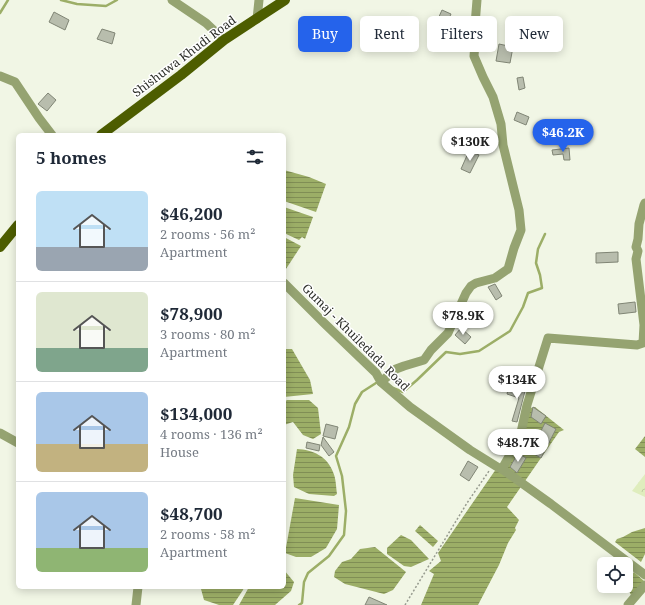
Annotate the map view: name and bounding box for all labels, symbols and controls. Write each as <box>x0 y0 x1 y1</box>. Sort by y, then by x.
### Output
street label: Shishuwa Khudi Road <box>129 11 240 101</box>
chip: Buy <box>298 16 352 52</box>
chip: Rent <box>360 16 419 52</box>
chip: Filters <box>427 16 497 52</box>
chip: New <box>505 16 563 52</box>
pin: $46.2K <box>530 119 596 153</box>
text: $46.2K <box>542 123 584 141</box>
pin: $130K <box>442 128 498 162</box>
text: $130K <box>451 132 489 150</box>
text: 5 homes <box>36 146 106 169</box>
icon: filters <box>244 146 266 168</box>
text: $46,200 <box>160 202 223 225</box>
icon: home <box>68 207 116 255</box>
text: 2 rooms · 56 m² <box>160 225 255 243</box>
text: Apartment <box>160 243 227 261</box>
street label: Gumaj - Khuiledada Road <box>298 279 414 395</box>
text: $78,900 <box>160 302 223 325</box>
pin: $78.9K <box>430 302 496 336</box>
text: $78.9K <box>442 306 484 324</box>
icon: home <box>68 308 116 356</box>
text: 3 rooms · 80 m² <box>160 325 255 343</box>
text: Apartment <box>160 343 227 361</box>
pin: $134K <box>489 366 545 400</box>
text: $134K <box>498 370 536 388</box>
text: $134,000 <box>160 402 232 425</box>
icon: home <box>68 408 116 456</box>
text: 4 rooms · 136 m² <box>160 425 263 443</box>
pin: $48.7K <box>485 429 551 463</box>
text: $48.7K <box>497 433 539 451</box>
text: House <box>160 443 199 461</box>
text: $48,700 <box>160 502 223 525</box>
icon: home <box>68 508 116 556</box>
text: 2 rooms · 58 m² <box>160 525 255 543</box>
text: Apartment <box>160 543 227 561</box>
map controls <box>597 557 633 593</box>
button: locate <box>597 557 633 593</box>

